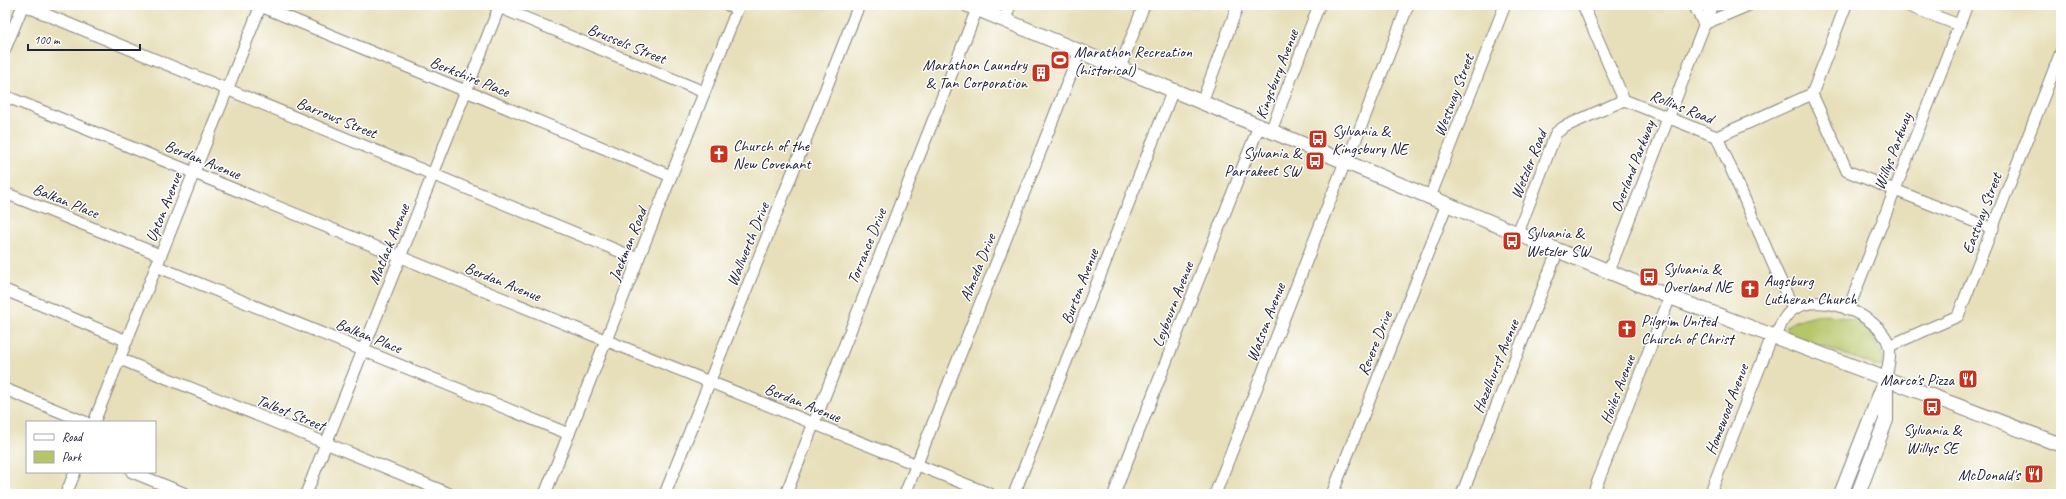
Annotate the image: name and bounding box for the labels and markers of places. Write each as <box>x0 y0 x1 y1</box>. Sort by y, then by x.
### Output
place label: Marathon Recreation (historical) <box>1074 42 1193 80</box>
sports icon: Marathon Recreation (historical) <box>1049 49 1071 71</box>
place label: Marathon Laundry & Tan Corporation <box>923 55 1029 93</box>
building icon: Marathon Laundry & Tan Corporation <box>1030 62 1052 84</box>
place label: Sylvania & Kingsbury NE <box>1332 121 1410 159</box>
bus stop icon: Sylvania & Kingsbury NE <box>1307 128 1329 150</box>
place label: Church of the New Covenant <box>733 136 812 174</box>
church icon: Church of the New Covenant <box>708 143 730 165</box>
place label: Sylvania & Parrakeet SW <box>1224 143 1303 181</box>
bus stop icon: Sylvania & Parrakeet SW <box>1304 150 1326 172</box>
place label: Sylvania & Wetzler SW <box>1526 223 1592 261</box>
bus stop icon: Sylvania & Wetzler SW <box>1501 230 1523 252</box>
place label: Sylvania & Overland NE <box>1663 259 1735 297</box>
bus stop icon: Sylvania & Overland NE <box>1638 266 1660 288</box>
place label: Augsburg Lutheran Church <box>1764 271 1857 309</box>
church icon: Augsburg Lutheran Church <box>1739 278 1761 300</box>
place label: Pilgrim United Church of Christ <box>1641 311 1736 349</box>
church icon: Pilgrim United Church of Christ <box>1616 318 1638 340</box>
restaurant icon: Marco's Pizza <box>1957 368 1979 390</box>
place label: Marco's Pizza <box>1880 370 1956 390</box>
bus stop icon: Sylvania & Willys SE <box>1921 396 1943 418</box>
place label: Sylvania & Willys SE <box>1903 420 1963 458</box>
restaurant icon: McDonald's <box>2023 463 2045 485</box>
place label: McDonald's <box>1958 465 2022 485</box>

